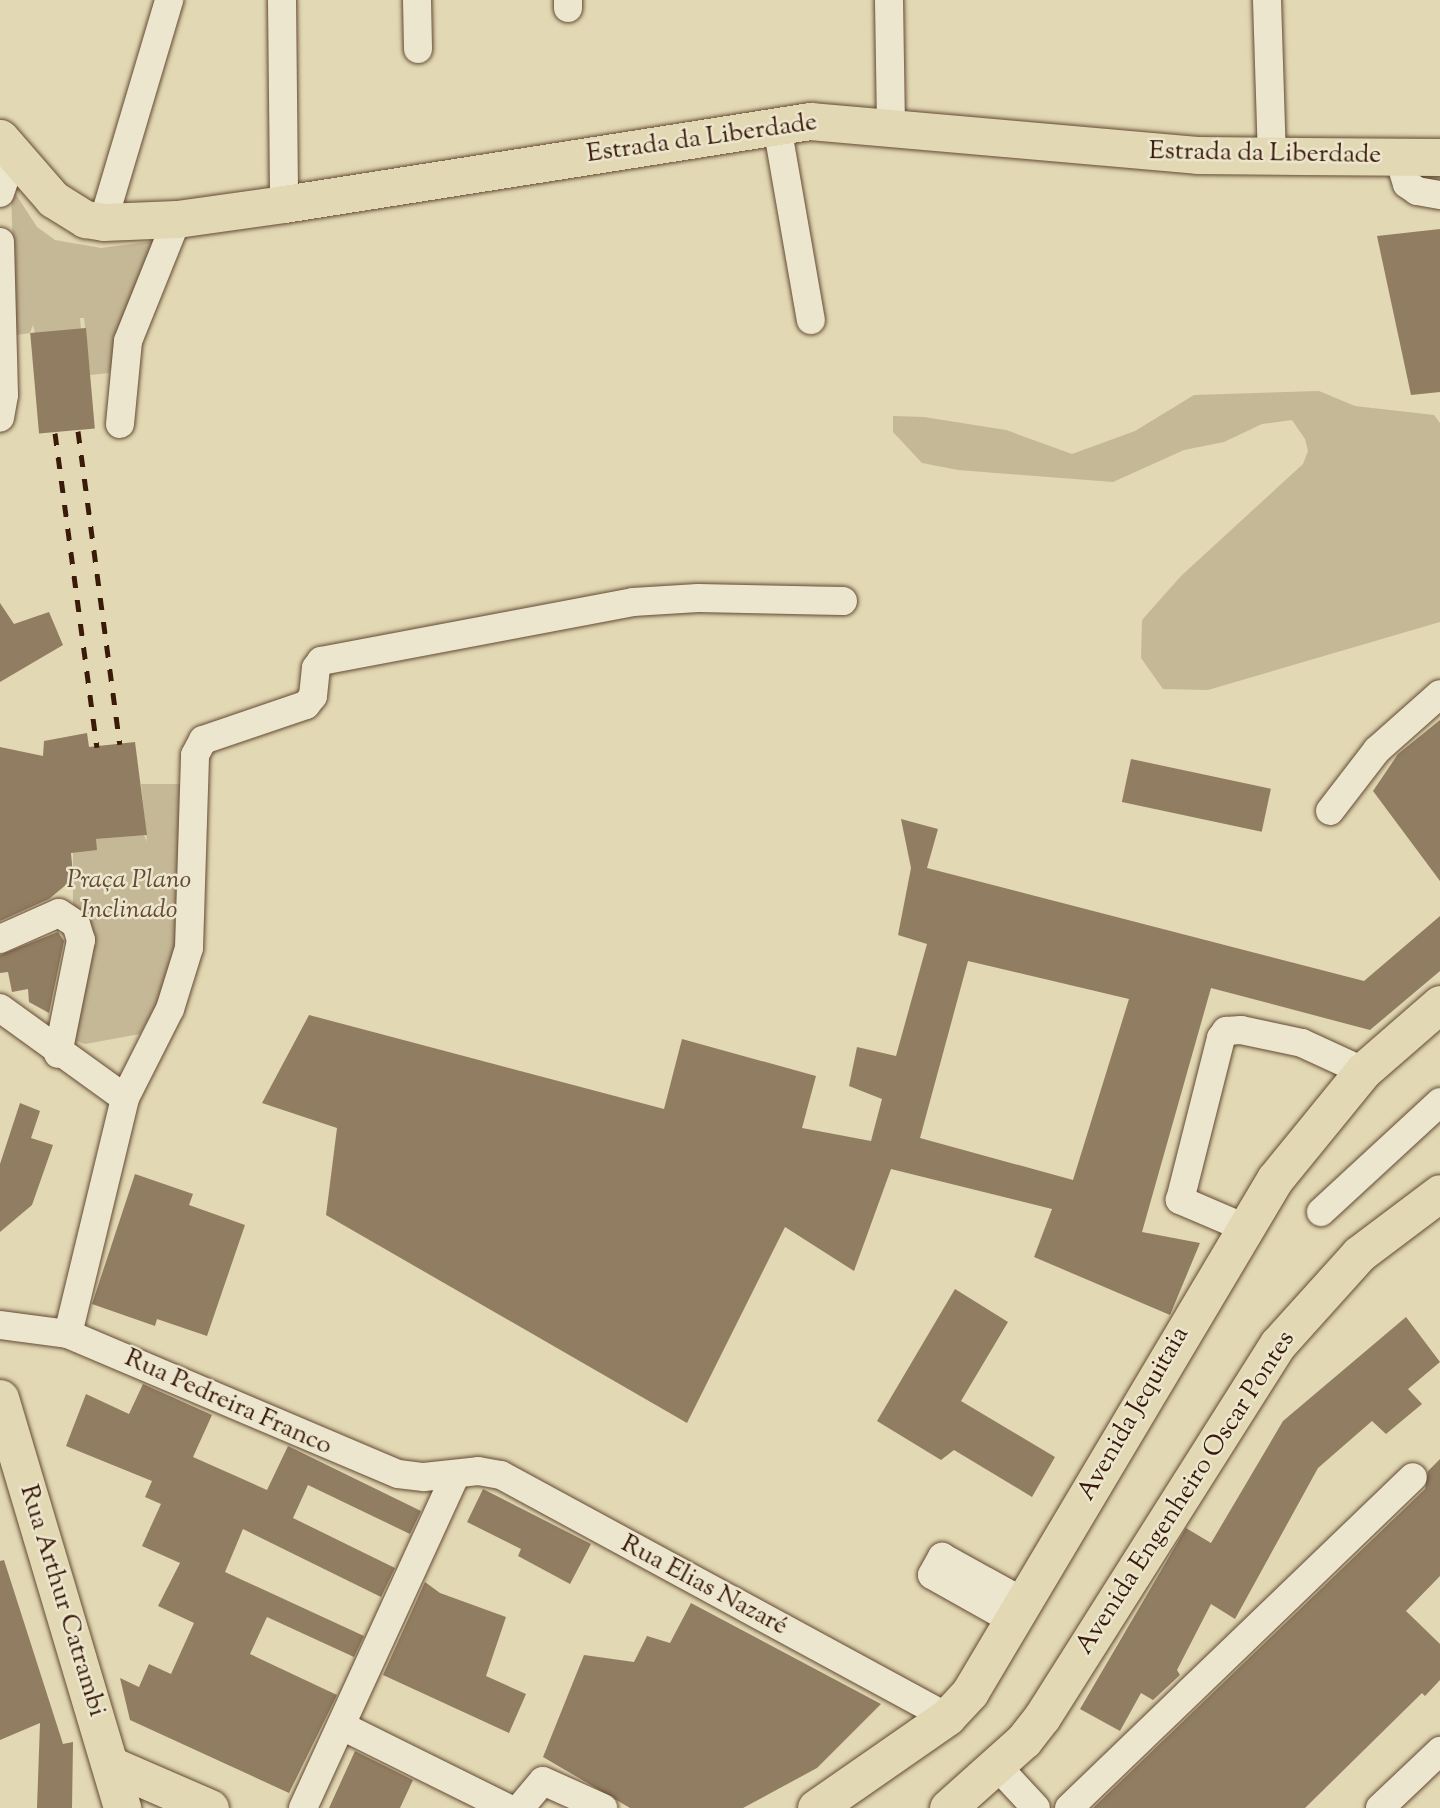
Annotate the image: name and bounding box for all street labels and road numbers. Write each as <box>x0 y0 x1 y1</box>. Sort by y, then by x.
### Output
street label: Estrada da Liberdade <box>585 107 819 171</box>
street label: Estrada da Liberdade <box>1149 136 1381 172</box>
street label: Avenida Jequitaia <box>1072 1321 1196 1507</box>
street label: Avenida Engenheiro Oscar Pontes <box>1070 1325 1302 1661</box>
street label: Rua Pedreira Franco <box>119 1343 337 1463</box>
street label: Rua Arthur Catrambi <box>12 1481 112 1721</box>
street label: Rua Elias Nazaré <box>615 1529 793 1643</box>

